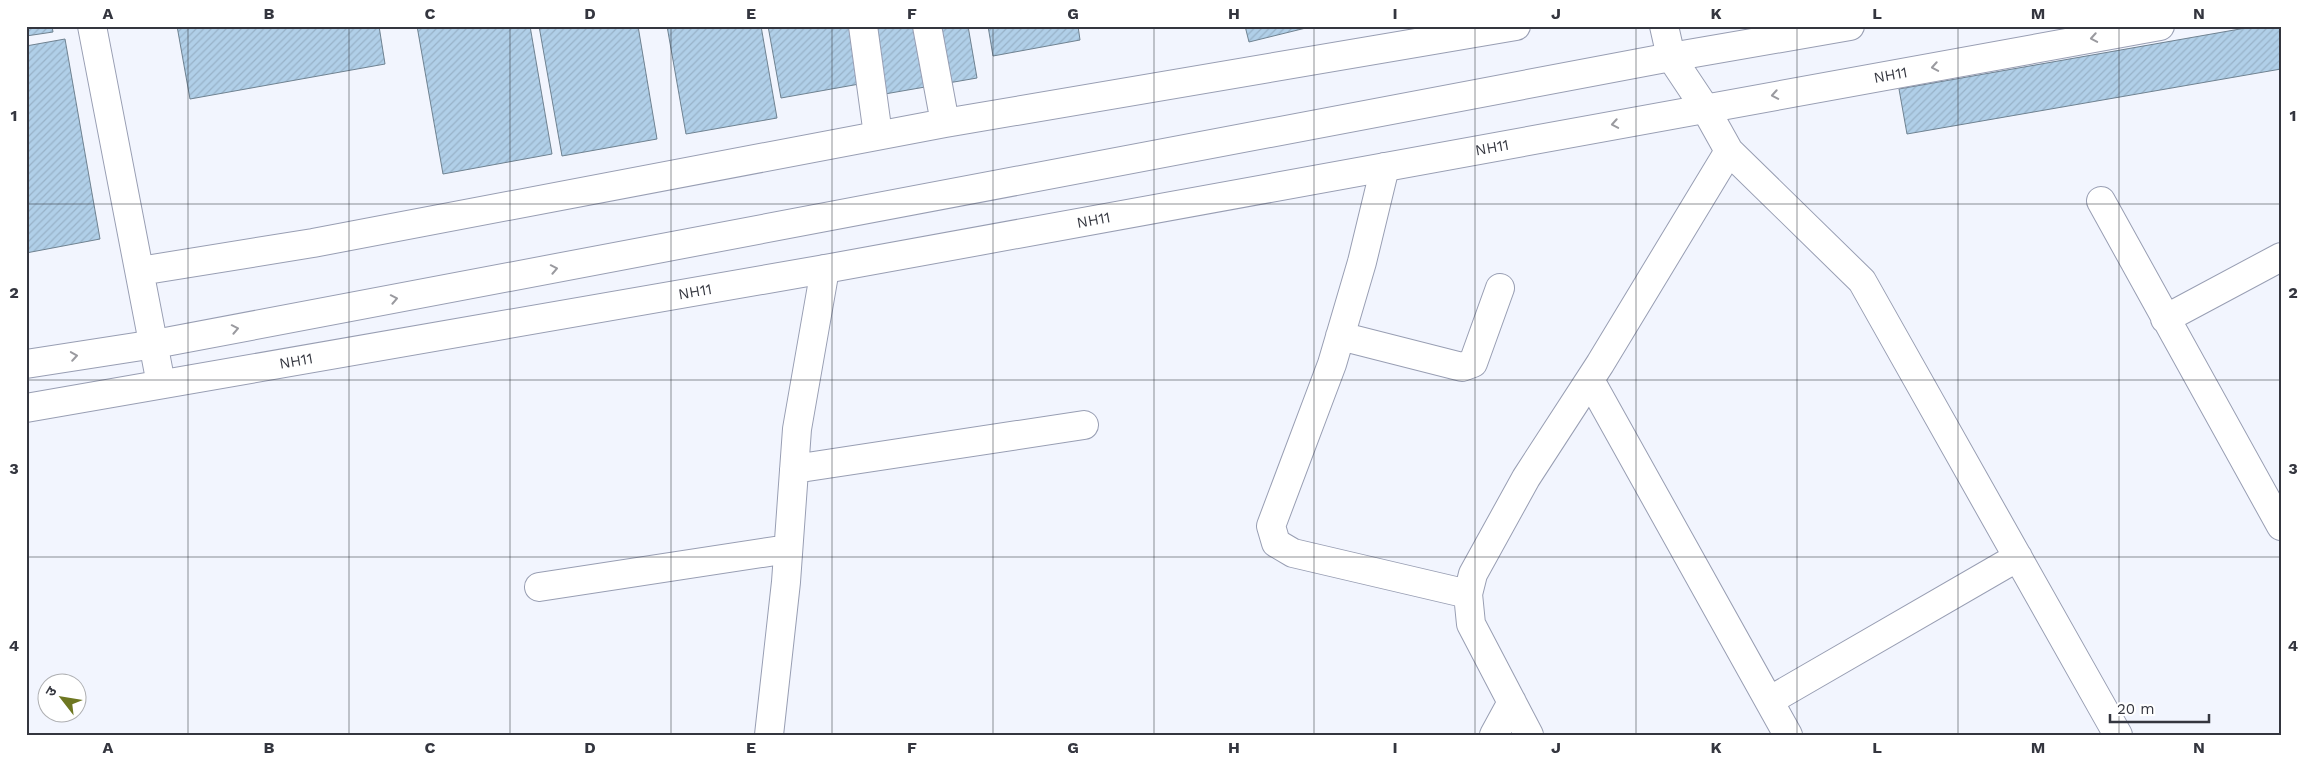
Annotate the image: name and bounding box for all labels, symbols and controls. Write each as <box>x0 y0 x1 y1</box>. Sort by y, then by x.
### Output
text: A <box>103 4 114 23</box>
text: B <box>264 4 275 23</box>
text: C <box>425 4 436 23</box>
text: D <box>584 4 596 23</box>
text: E <box>746 4 756 23</box>
text: F <box>907 4 917 23</box>
text: G <box>1067 4 1079 23</box>
text: H <box>1228 4 1240 23</box>
text: I <box>1392 4 1398 23</box>
text: J <box>1551 4 1561 23</box>
text: K <box>1710 4 1722 23</box>
text: L <box>1872 4 1882 23</box>
text: M <box>2031 4 2045 23</box>
text: N <box>2193 4 2205 23</box>
one-way arrow <box>2090 32 2099 42</box>
one-way arrow <box>1930 61 1939 71</box>
street label: NH11 <box>1872 63 1909 87</box>
one-way arrow <box>1770 90 1779 100</box>
text: 1 <box>11 106 17 125</box>
text: 1 <box>2290 106 2296 125</box>
one-way arrow <box>1610 119 1619 129</box>
street label: NH11 <box>1474 136 1510 159</box>
street label: NH11 <box>1075 208 1112 232</box>
one-way arrow <box>550 264 558 274</box>
street label: NH11 <box>677 280 713 303</box>
text: 2 <box>9 283 19 302</box>
text: 2 <box>2288 283 2298 302</box>
one-way arrow <box>390 294 399 304</box>
one-way arrow <box>230 324 239 335</box>
street label: NH11 <box>278 349 314 373</box>
one-way arrow <box>70 352 79 362</box>
text: 3 <box>9 459 19 478</box>
text: 3 <box>2288 459 2298 478</box>
text: 4 <box>9 636 19 655</box>
text: 4 <box>2288 636 2298 655</box>
north arrow <box>38 674 88 724</box>
text: उ <box>42 683 60 699</box>
scale bar <box>2110 691 2208 723</box>
text: 20 m <box>2117 700 2155 718</box>
text: A <box>103 738 114 757</box>
text: B <box>264 738 275 757</box>
text: C <box>425 738 436 757</box>
text: D <box>584 738 596 757</box>
text: E <box>746 738 756 757</box>
text: F <box>907 738 917 757</box>
text: G <box>1067 738 1079 757</box>
text: H <box>1228 738 1240 757</box>
text: I <box>1392 738 1398 757</box>
text: J <box>1551 738 1561 757</box>
text: K <box>1710 738 1722 757</box>
text: L <box>1872 738 1882 757</box>
text: M <box>2031 738 2045 757</box>
text: N <box>2193 738 2205 757</box>

